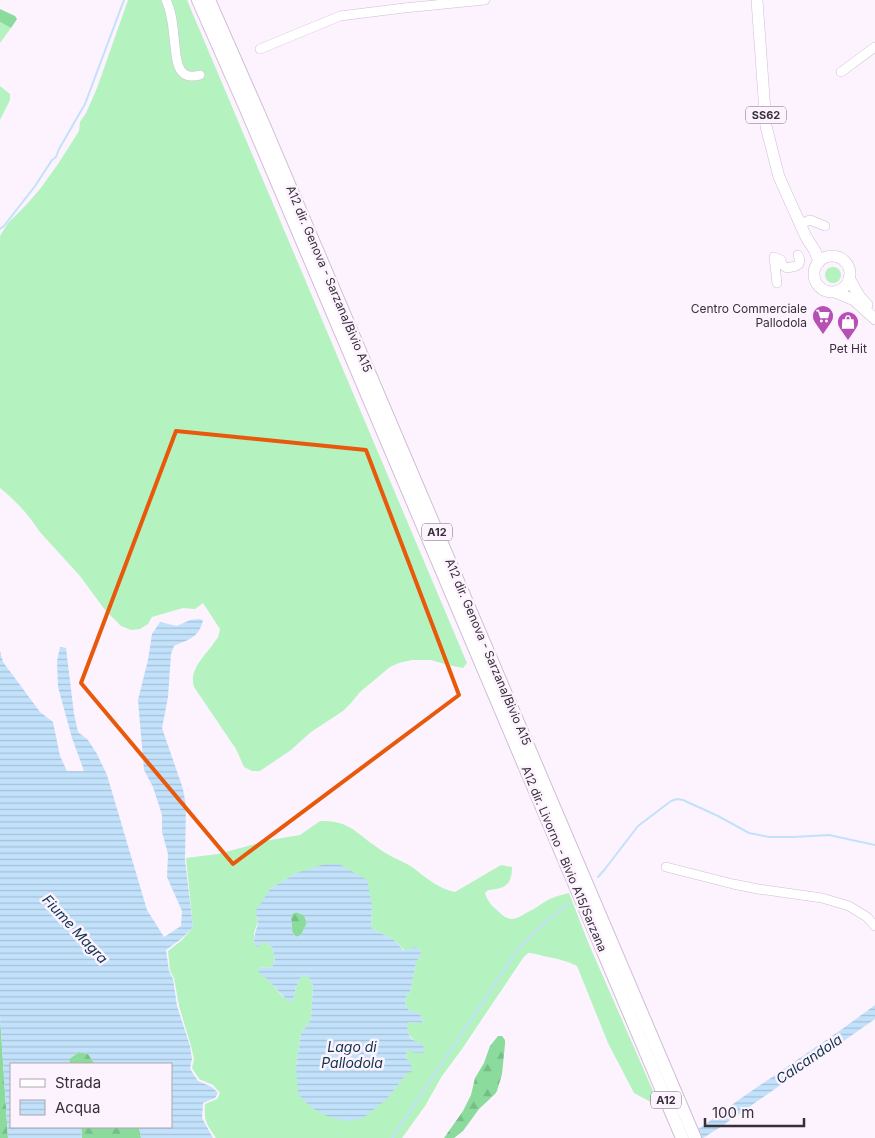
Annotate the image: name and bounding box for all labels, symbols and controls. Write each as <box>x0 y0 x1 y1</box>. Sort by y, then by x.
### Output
road number: SS62 <box>746 106 786 124</box>
street label: A12 dir. Genova - Sarzana/Bivio A15 <box>283 183 376 374</box>
place label: Centro Commerciale Pallodola <box>691 301 807 330</box>
supermarket icon: Centro Commerciale Pallodola <box>811 304 835 335</box>
shop icon: Pet Hit <box>836 310 860 341</box>
place label: Pet Hit <box>829 341 867 356</box>
road number: A12 <box>422 524 452 540</box>
street label: A12 dir. Genova - Sarzana/Bivio A15 <box>442 556 535 747</box>
street label: A12 dir. Livorno - Bivio A15/Sarzana <box>518 764 611 954</box>
water label: Fiume Magra <box>39 891 112 967</box>
water label: Calcandola <box>772 1030 845 1087</box>
water label: Lago di Pallodola <box>321 1038 383 1071</box>
legend <box>10 1063 172 1128</box>
text: Strada <box>55 1073 101 1092</box>
road number: A12 <box>651 1092 681 1108</box>
scale bar <box>705 1096 804 1128</box>
text: Acqua <box>55 1098 100 1117</box>
text: 100 m <box>712 1103 754 1122</box>

